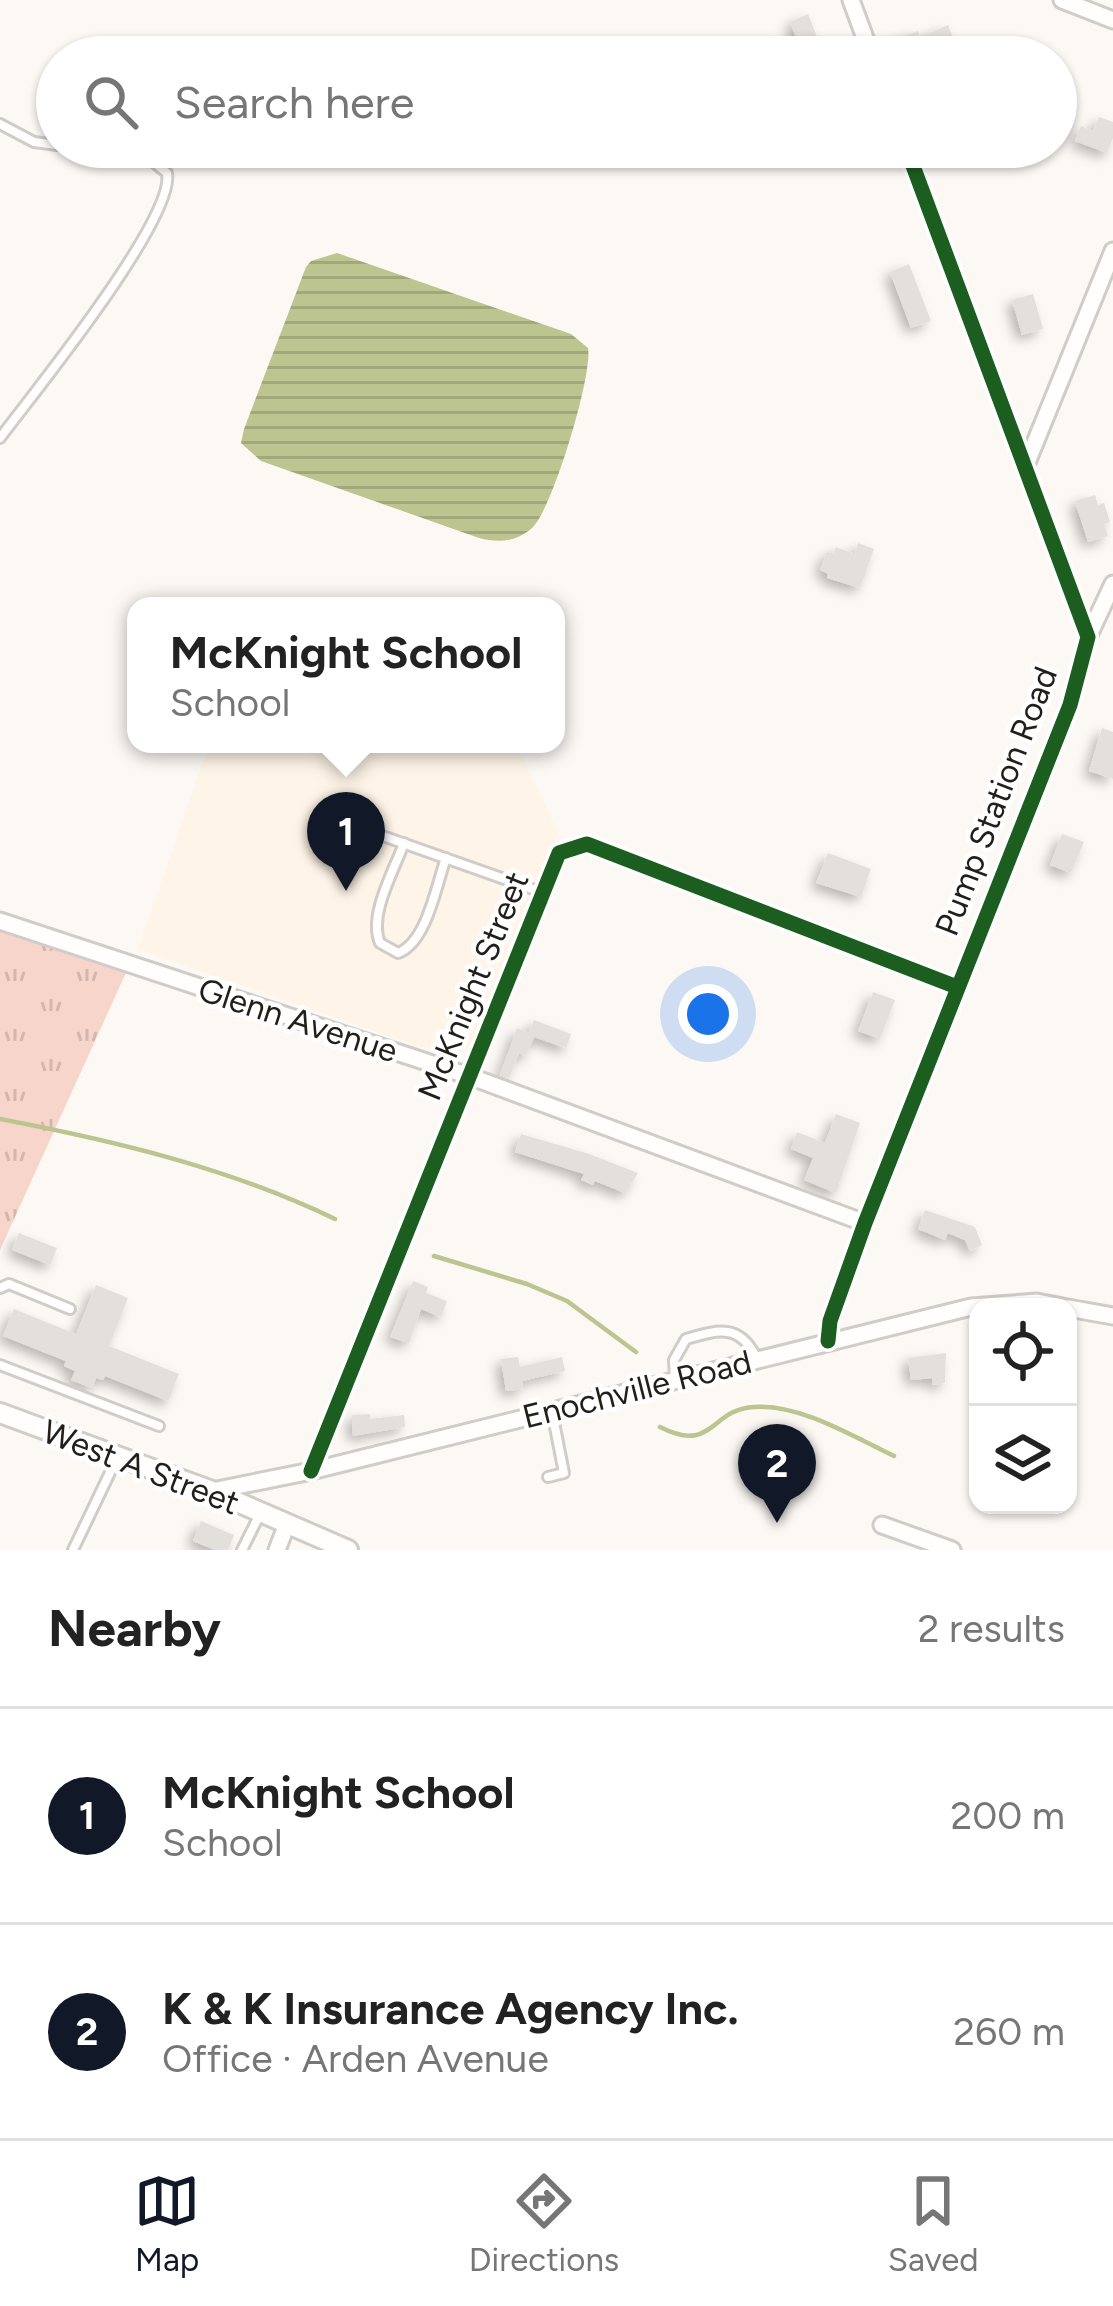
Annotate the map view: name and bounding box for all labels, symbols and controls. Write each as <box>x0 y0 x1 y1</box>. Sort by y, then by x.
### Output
search box <box>36 36 1077 168</box>
icon: search <box>78 69 144 135</box>
text: Search here <box>174 75 414 129</box>
popup <box>127 597 565 753</box>
text: McKnight School <box>170 625 522 679</box>
street label: Pump Station Road <box>927 661 1065 941</box>
text: School <box>170 679 290 726</box>
pin: 1 <box>307 792 385 891</box>
street label: McKnight Street <box>409 866 537 1106</box>
street label: Glenn Avenue <box>194 969 402 1071</box>
your location <box>678 984 738 1044</box>
map controls <box>969 1298 1077 1514</box>
button: locate <box>969 1298 1077 1406</box>
street label: Enochville Road <box>518 1342 756 1436</box>
button: layers <box>969 1406 1077 1514</box>
street label: West A Street <box>37 1412 245 1522</box>
pin: 2 <box>738 1424 816 1523</box>
text: Nearby <box>48 1598 221 1659</box>
text: 2 results <box>918 1605 1065 1652</box>
text: McKnight School <box>162 1765 515 1819</box>
text: 1 <box>79 1792 95 1839</box>
text: 200 m <box>950 1792 1065 1839</box>
text: School <box>162 1819 283 1866</box>
text: K & K Insurance Agency Inc. <box>162 1981 739 2035</box>
text: 2 <box>76 2008 98 2055</box>
text: 260 m <box>953 2008 1065 2055</box>
text: Office · Arden Avenue <box>162 2035 549 2082</box>
tab: Map <box>134 2168 200 2279</box>
tab: Directions <box>469 2168 619 2279</box>
tab: Saved <box>888 2168 979 2279</box>

